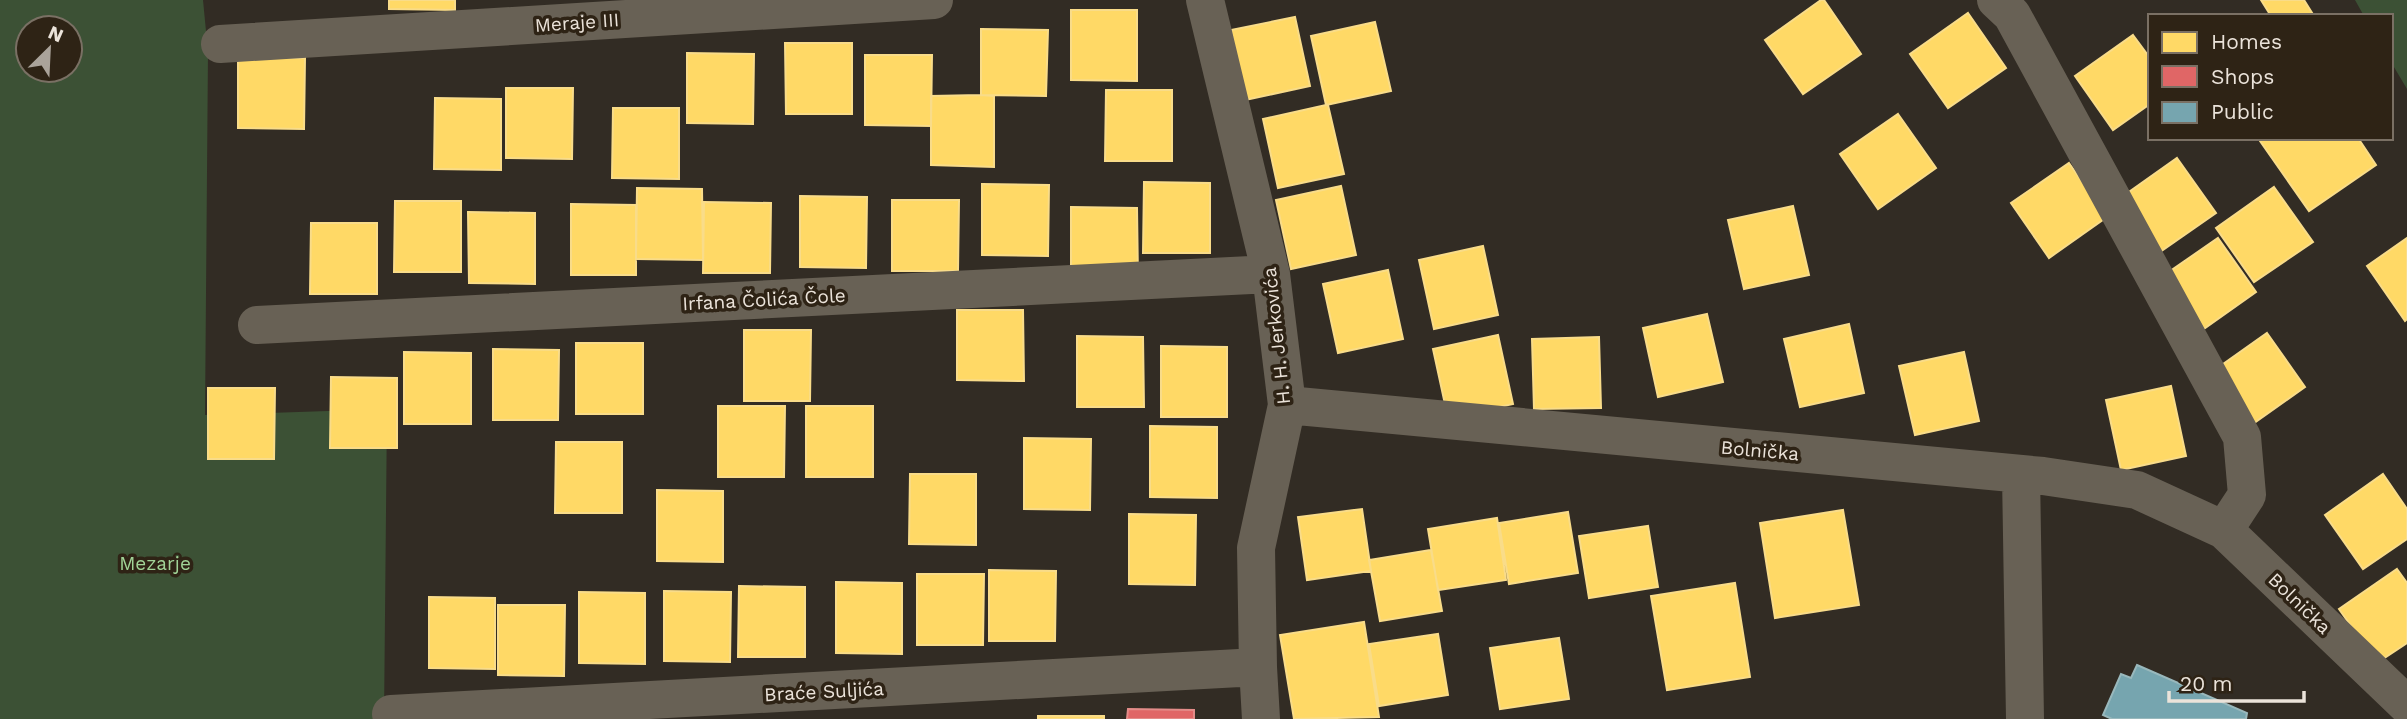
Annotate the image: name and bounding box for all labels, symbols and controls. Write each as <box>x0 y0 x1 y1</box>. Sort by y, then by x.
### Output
street label: Meraje III <box>534 8 620 37</box>
north arrow <box>14 14 84 84</box>
legend <box>2148 14 2393 140</box>
text: N <box>45 21 67 47</box>
text: Homes <box>2211 29 2282 54</box>
text: Shops <box>2211 64 2274 89</box>
text: Public <box>2211 99 2274 124</box>
street label: H. H. Jerkovića <box>1258 266 1295 406</box>
street label: Irfana Čolića Čole <box>682 284 846 315</box>
street label: Bolnička <box>1720 436 1800 465</box>
park label: Mezarje <box>119 552 191 575</box>
street label: Bolnička <box>2263 568 2336 639</box>
scale bar <box>2169 660 2304 704</box>
text: 20 m <box>2180 671 2232 696</box>
street label: Braće Suljića <box>764 677 885 706</box>

